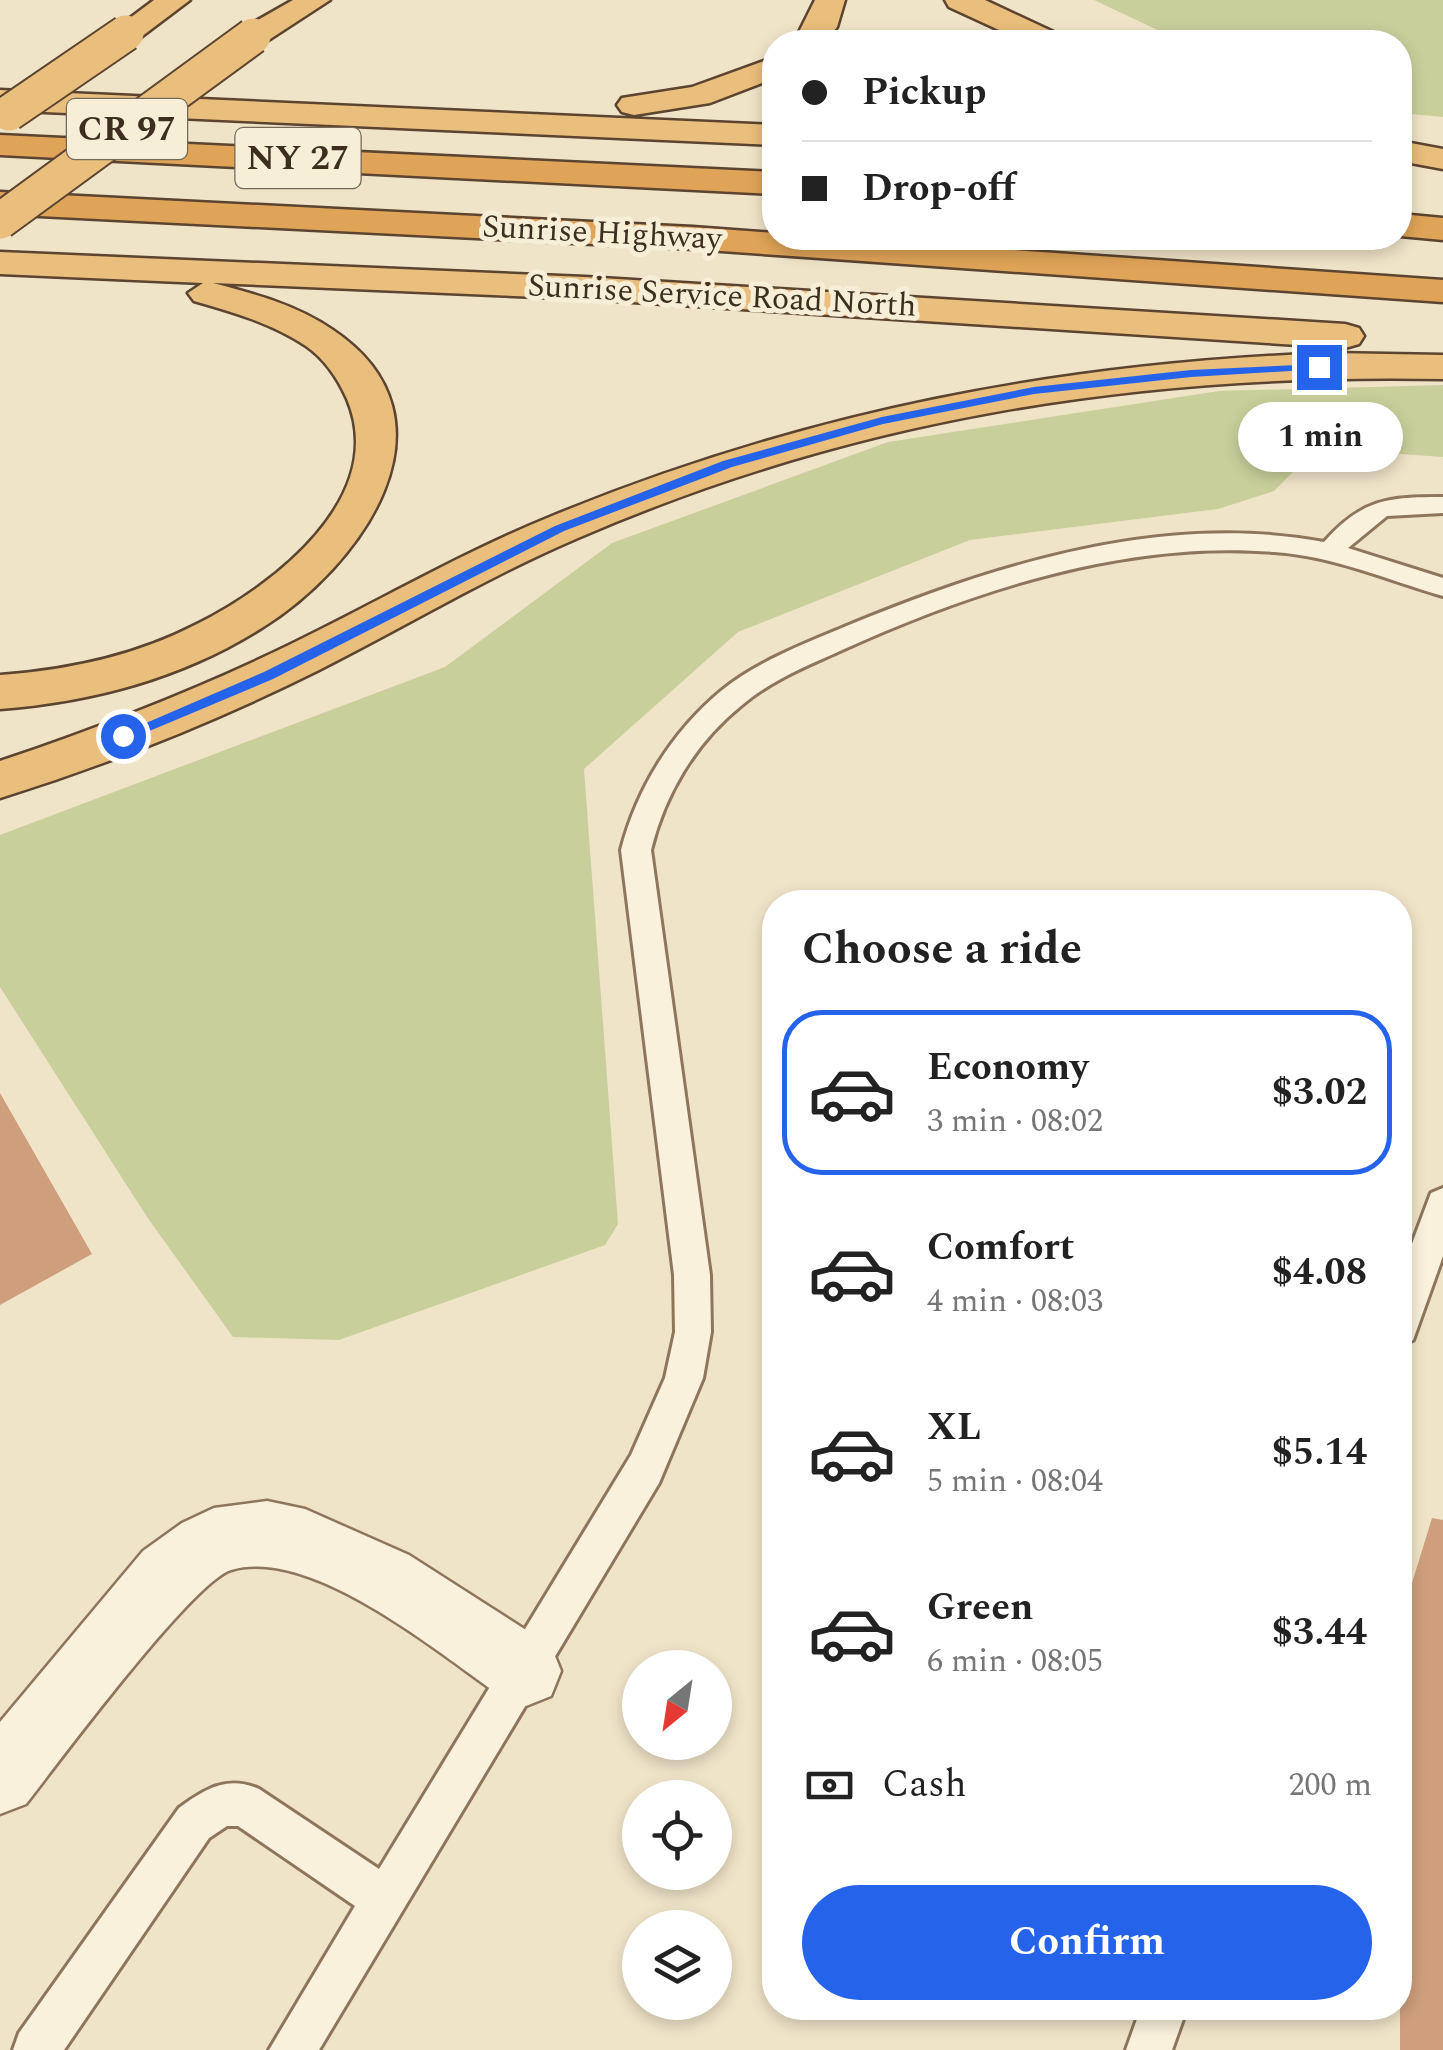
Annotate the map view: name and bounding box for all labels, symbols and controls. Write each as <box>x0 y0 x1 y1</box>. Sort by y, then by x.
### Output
text: Pickup <box>862 64 986 122</box>
road number: CR 97 <box>67 99 187 159</box>
road number: NY 27 <box>236 128 360 188</box>
text: Drop-off <box>862 160 1016 218</box>
street label: Sunrise Highway <box>481 202 725 264</box>
street label: Sunrise Service Road North <box>526 261 918 331</box>
route end <box>1297 345 1342 390</box>
callout: 1 min <box>1236 402 1402 472</box>
text: 1 min <box>1278 412 1363 461</box>
route start <box>101 714 146 759</box>
text: Choose a ride <box>802 915 1082 984</box>
text: Economy <box>927 1039 1088 1097</box>
icon: car <box>807 1048 897 1138</box>
text: $3.02 <box>1272 1064 1367 1122</box>
text: 3 min · 08:02 <box>927 1097 1103 1146</box>
text: Comfort <box>927 1219 1074 1277</box>
icon: car <box>807 1228 897 1318</box>
text: $4.08 <box>1272 1244 1367 1302</box>
text: 4 min · 08:03 <box>927 1277 1103 1326</box>
text: XL <box>927 1399 981 1457</box>
icon: car <box>807 1408 897 1498</box>
text: $5.14 <box>1272 1424 1367 1482</box>
text: 5 min · 08:04 <box>927 1457 1103 1506</box>
text: Green <box>927 1579 1034 1637</box>
icon: car <box>807 1588 897 1678</box>
text: $3.44 <box>1272 1604 1367 1662</box>
text: 6 min · 08:05 <box>927 1637 1103 1686</box>
north arrow <box>622 1650 732 1760</box>
map controls <box>622 1650 732 2020</box>
text: Cash <box>882 1756 967 1814</box>
icon: cash <box>802 1758 857 1813</box>
text: 200 m <box>1288 1761 1372 1810</box>
button: locate <box>622 1780 732 1890</box>
button: Confirm <box>802 1885 1372 2000</box>
button: layers <box>622 1910 732 2020</box>

